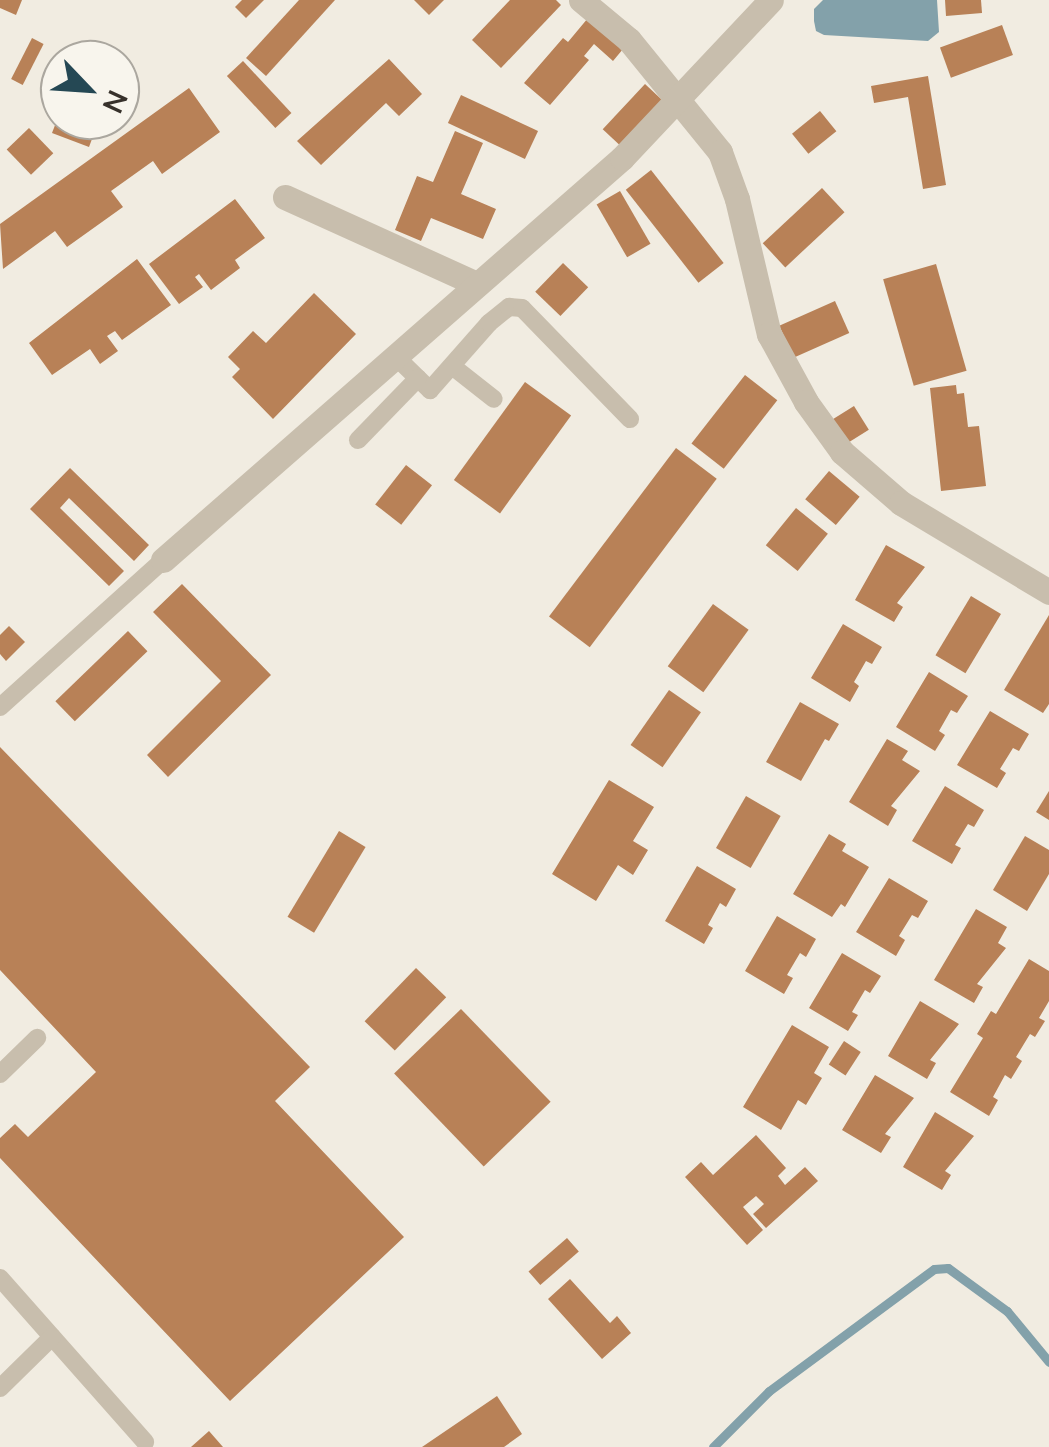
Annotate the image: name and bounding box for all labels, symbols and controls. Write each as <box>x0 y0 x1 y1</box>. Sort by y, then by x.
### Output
north arrow <box>40 40 140 140</box>
text: N <box>96 85 136 119</box>

